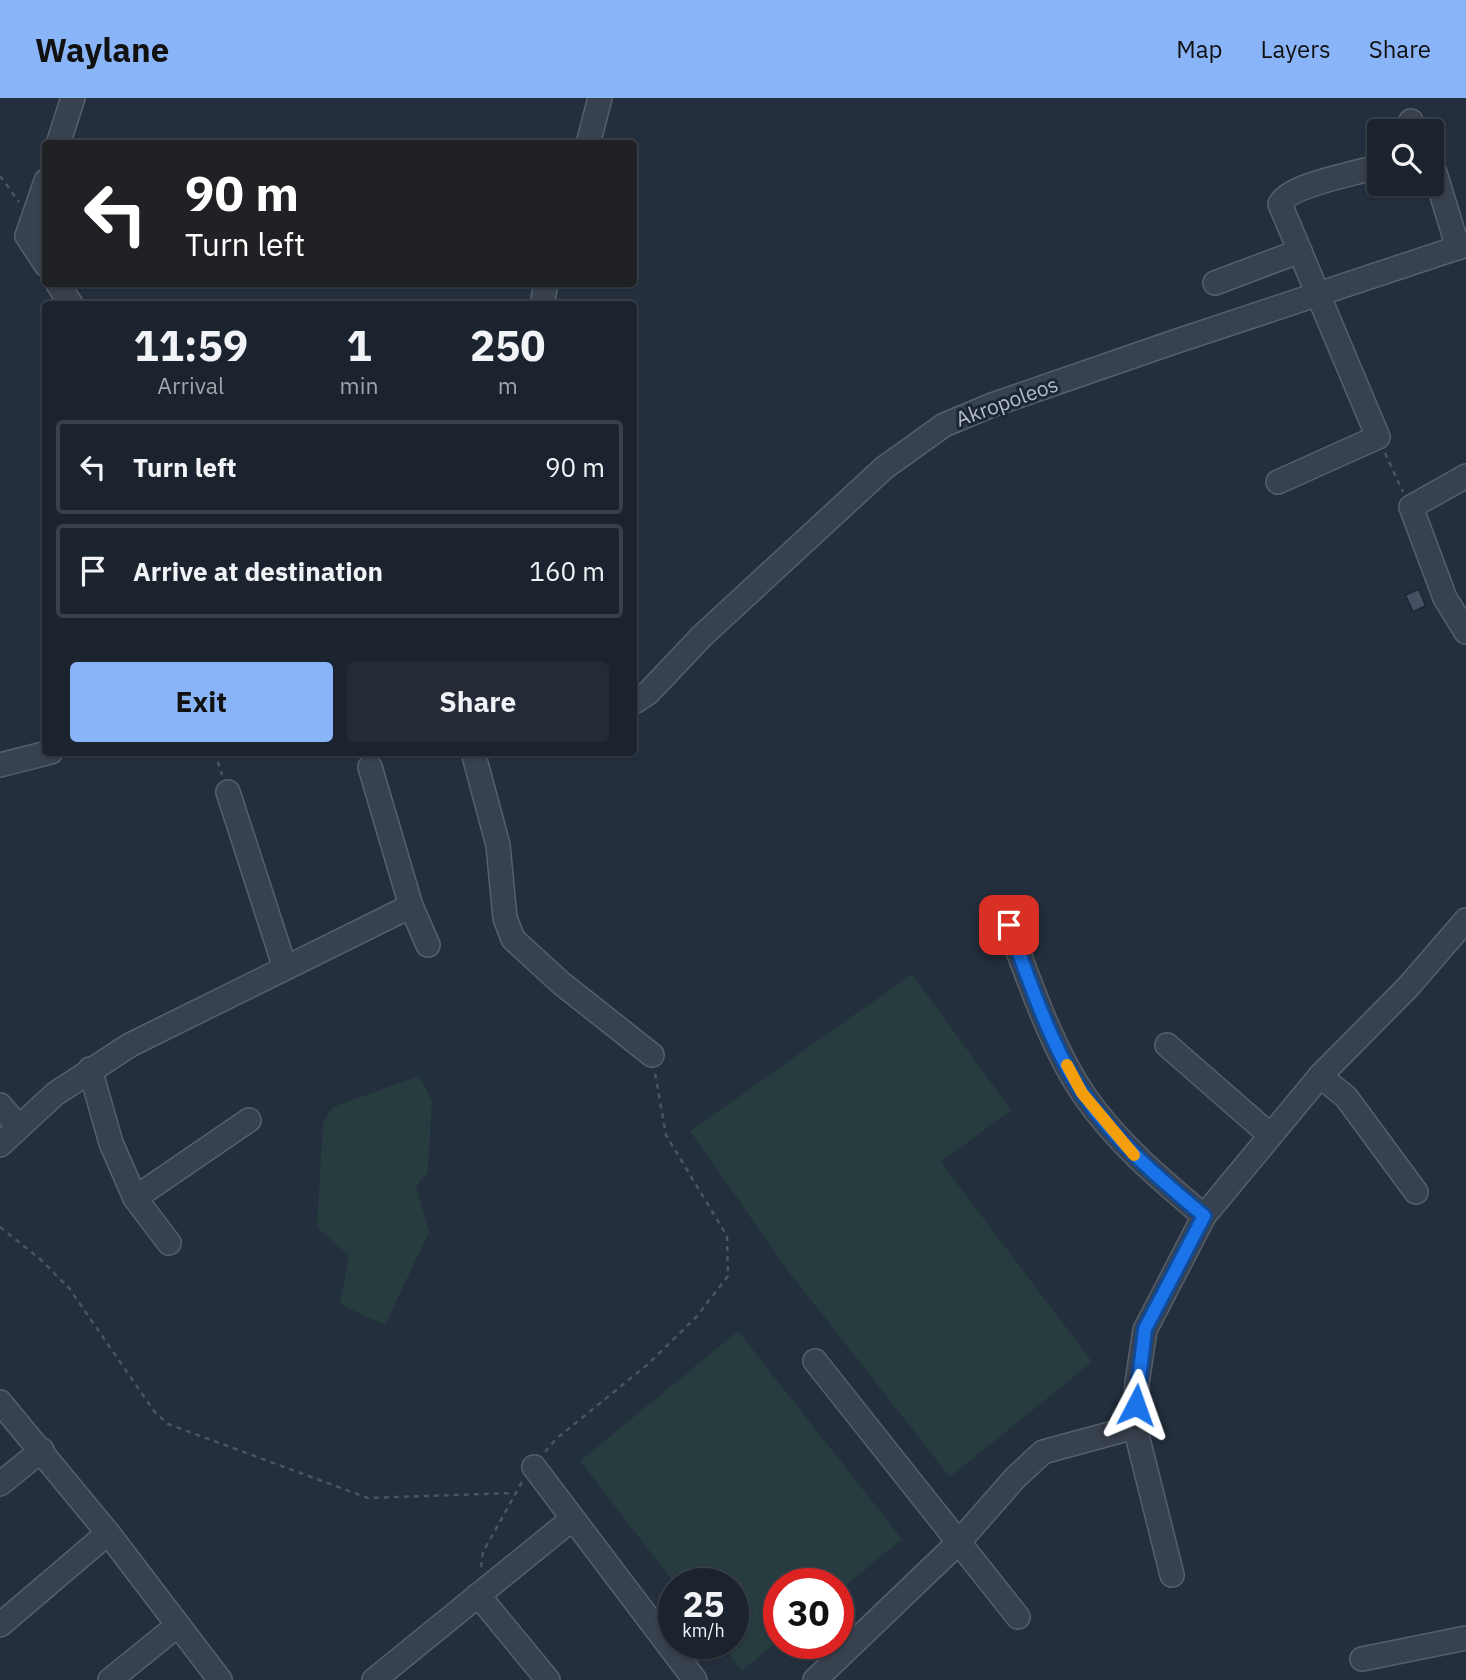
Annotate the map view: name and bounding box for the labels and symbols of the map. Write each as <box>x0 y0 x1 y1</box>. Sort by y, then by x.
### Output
street label: Akropoleos <box>952 370 1062 433</box>
pin <box>979 895 1039 955</box>
position arrow <box>1099 1368 1173 1442</box>
speed limit sign: 30 <box>763 1568 854 1659</box>

